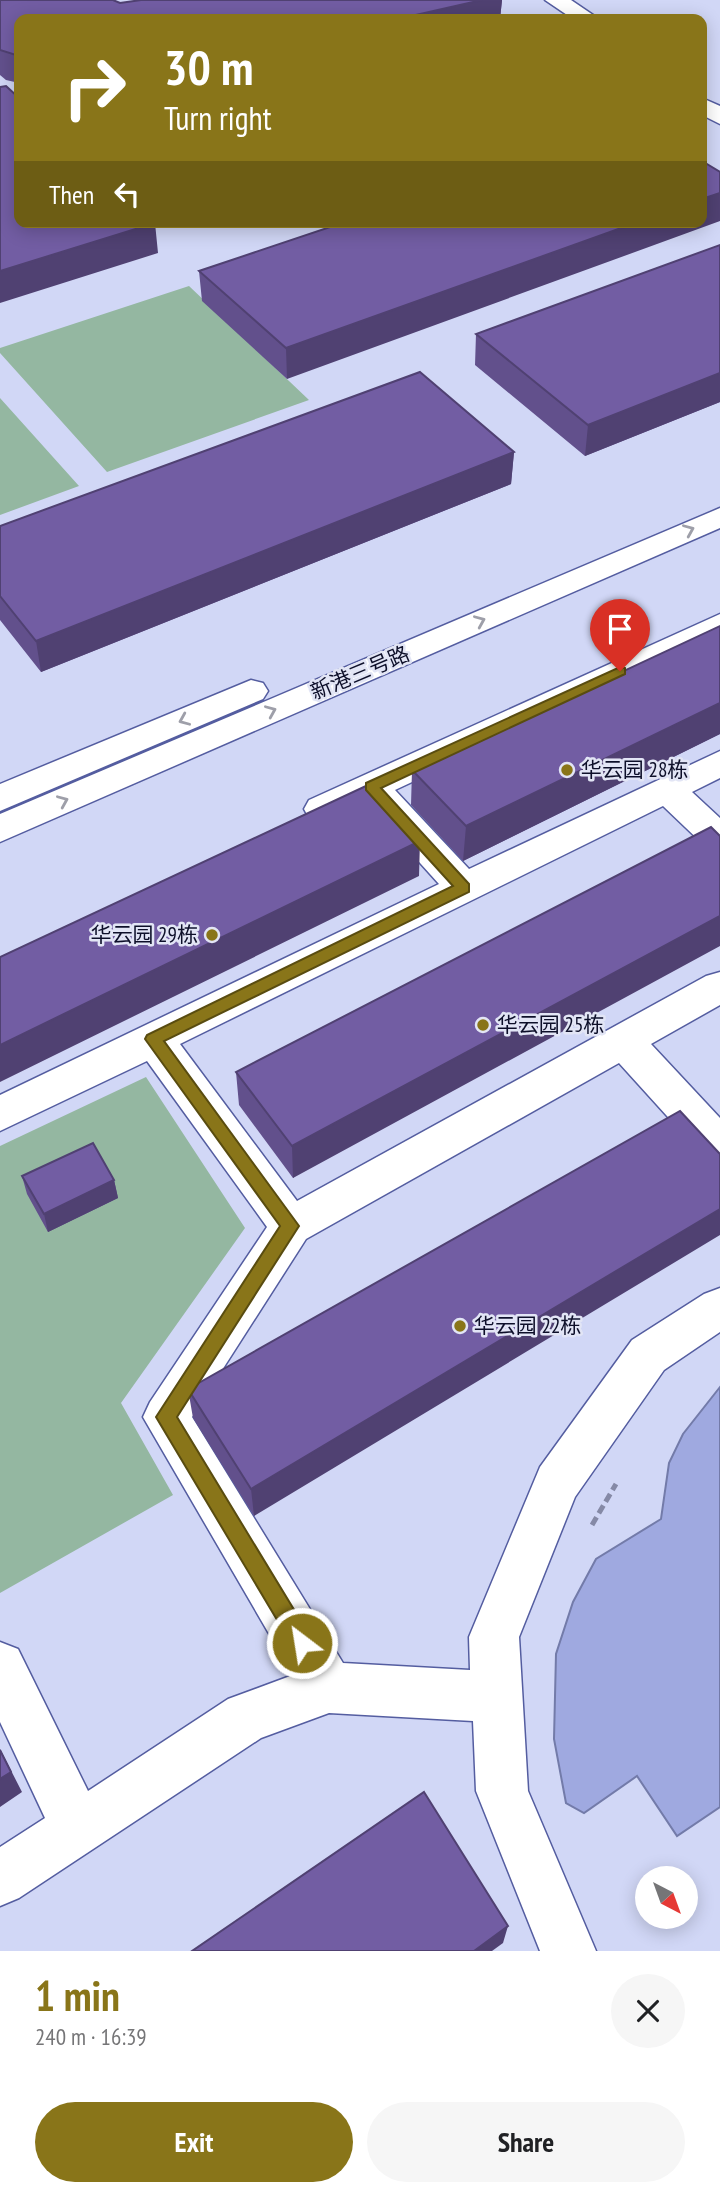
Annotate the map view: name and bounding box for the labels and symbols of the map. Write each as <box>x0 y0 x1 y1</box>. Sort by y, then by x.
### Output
one-way arrow <box>682 524 694 538</box>
pin <box>590 599 650 671</box>
one-way arrow <box>473 615 485 629</box>
street label: 新港三号路 <box>306 640 413 705</box>
one-way arrow <box>264 705 277 719</box>
one-way arrow <box>178 711 190 725</box>
place label: 华云园 28栋 <box>581 756 688 783</box>
marker: 华云园 28栋 <box>559 762 575 778</box>
one-way arrow <box>56 796 68 810</box>
place label: 华云园 29栋 <box>91 921 198 948</box>
marker: 华云园 29栋 <box>204 927 220 943</box>
place label: 华云园 25栋 <box>497 1011 604 1038</box>
marker: 华云园 25栋 <box>475 1017 491 1033</box>
place label: 华云园 22栋 <box>474 1312 581 1339</box>
marker: 华云园 22栋 <box>452 1318 468 1334</box>
position arrow <box>265 1606 339 1680</box>
north arrow <box>635 1866 698 1928</box>

